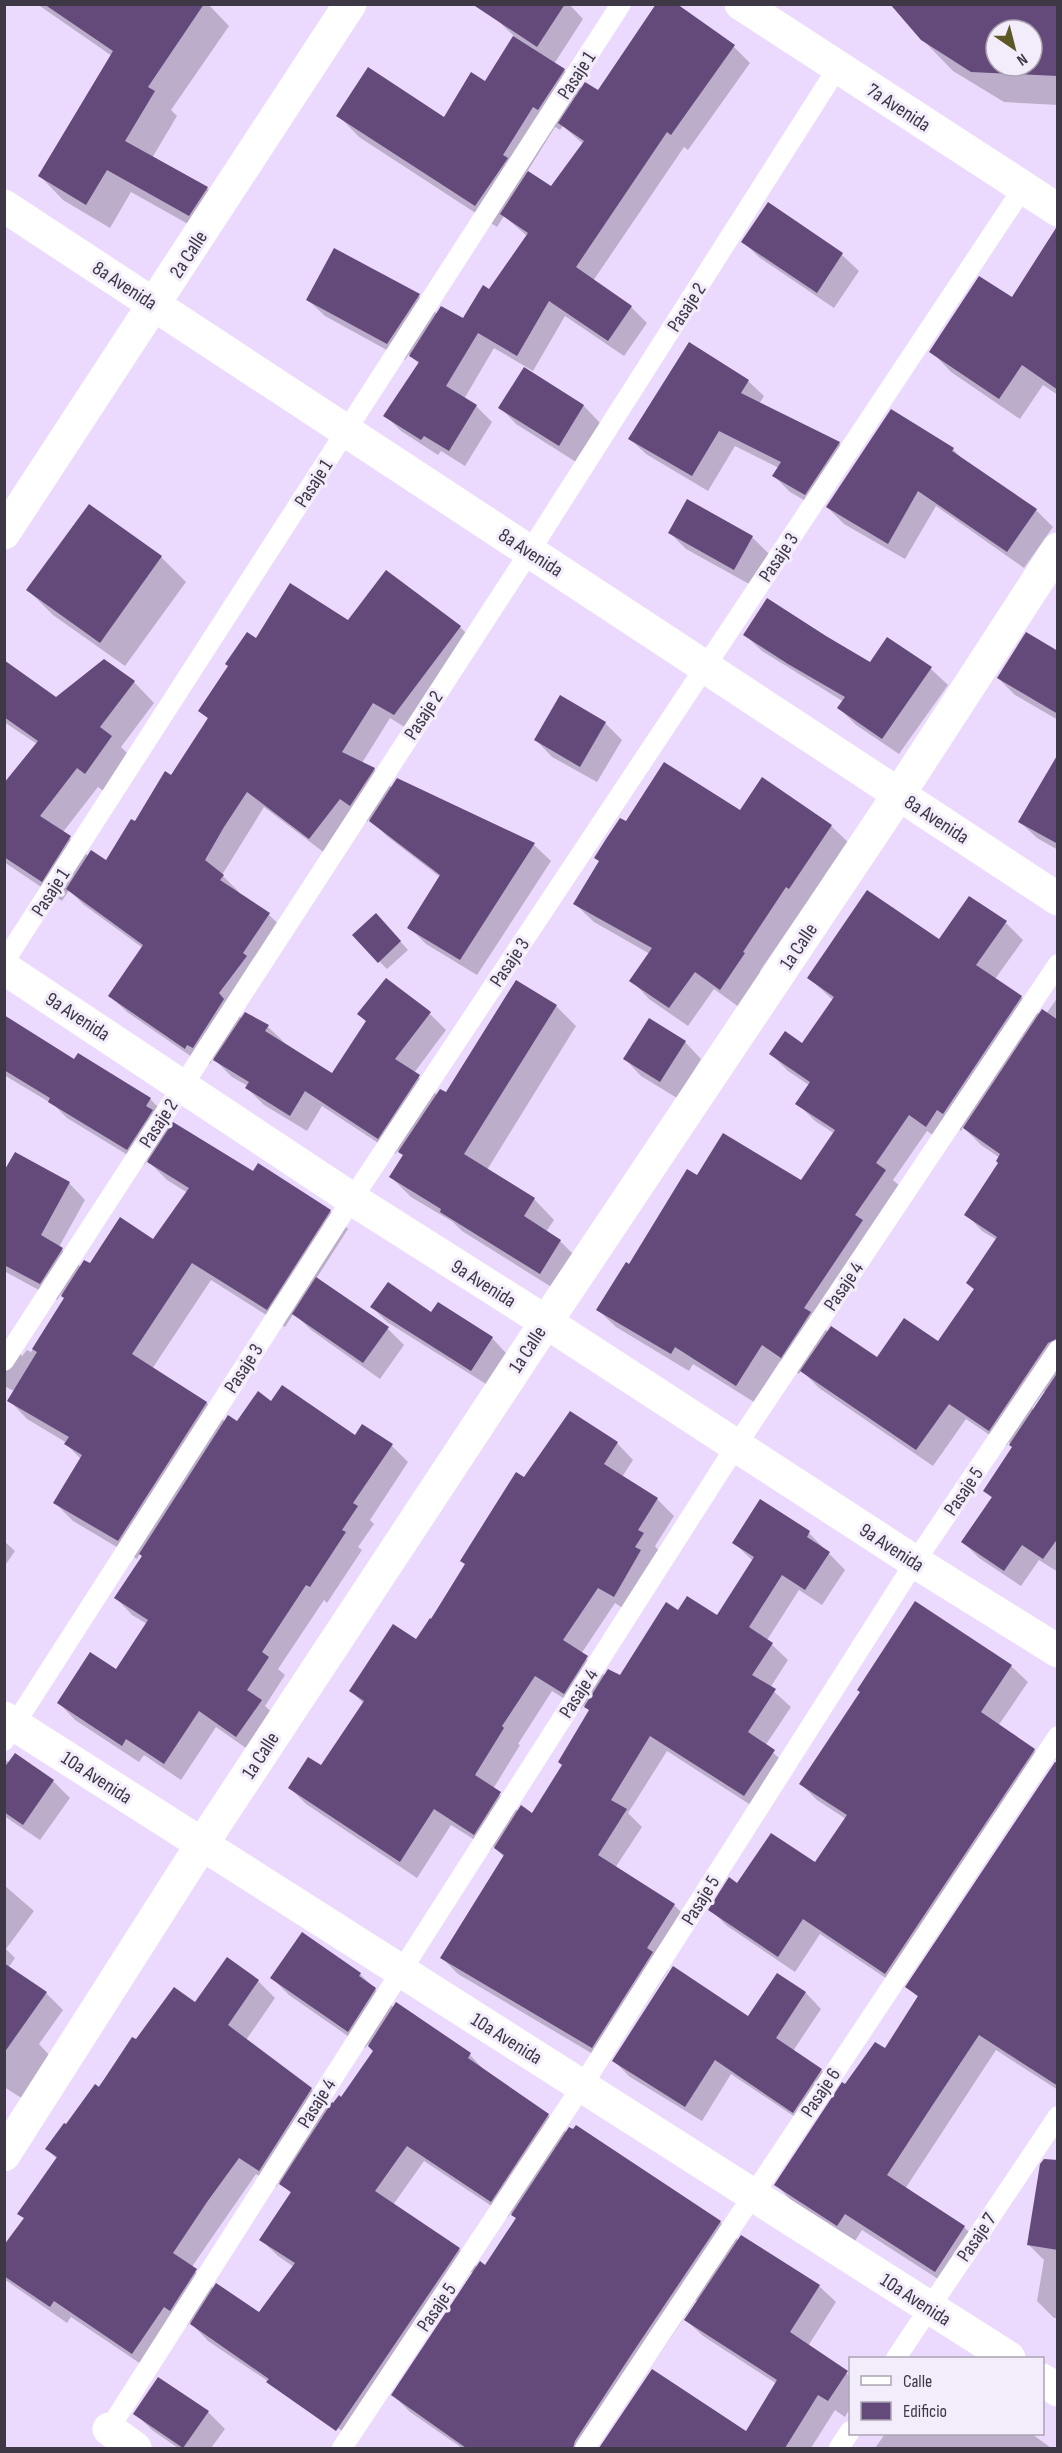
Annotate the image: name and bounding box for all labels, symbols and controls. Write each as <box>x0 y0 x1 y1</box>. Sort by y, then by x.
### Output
north arrow <box>984 18 1044 78</box>
street label: Pasaje 1 <box>552 47 601 104</box>
text: N <box>1013 49 1031 69</box>
street label: 7a Avenida <box>862 78 935 137</box>
street label: 2a Calle <box>165 226 213 283</box>
street label: 8a Avenida <box>88 256 161 315</box>
street label: Pasaje 2 <box>662 278 712 337</box>
street label: Pasaje 1 <box>289 455 338 512</box>
street label: 8a Avenida <box>494 523 567 582</box>
street label: Pasaje 3 <box>754 529 804 587</box>
street label: Pasaje 2 <box>399 686 449 745</box>
street label: 8a Avenida <box>900 790 973 849</box>
street label: Pasaje 1 <box>26 864 75 921</box>
street label: 1a Calle <box>775 919 823 974</box>
street label: Pasaje 3 <box>485 934 535 992</box>
street label: 9a Avenida <box>41 987 114 1047</box>
street label: Pasaje 2 <box>134 1094 184 1153</box>
street label: 9a Avenida <box>447 1255 520 1313</box>
street label: Pasaje 4 <box>819 1258 869 1316</box>
street label: 1a Calle <box>504 1322 552 1377</box>
street label: Pasaje 3 <box>219 1339 269 1398</box>
street label: Pasaje 5 <box>939 1463 989 1520</box>
street label: 9a Avenida <box>855 1518 928 1578</box>
street label: Pasaje 4 <box>554 1664 604 1723</box>
street label: 1a Calle <box>237 1728 285 1783</box>
street label: 10a Avenida <box>57 1746 136 1809</box>
street label: Pasaje 5 <box>676 1871 725 1930</box>
street label: 10a Avenida <box>467 2008 546 2070</box>
street label: Pasaje 6 <box>796 2063 846 2122</box>
street label: Pasaje 4 <box>292 2074 341 2133</box>
street label: Pasaje 7 <box>952 2209 1002 2266</box>
street label: 10a Avenida <box>876 2268 955 2331</box>
street label: Pasaje 5 <box>412 2279 462 2336</box>
legend <box>849 2357 1044 2435</box>
text: Calle <box>903 2371 932 2392</box>
text: Edificio <box>903 2401 947 2422</box>

